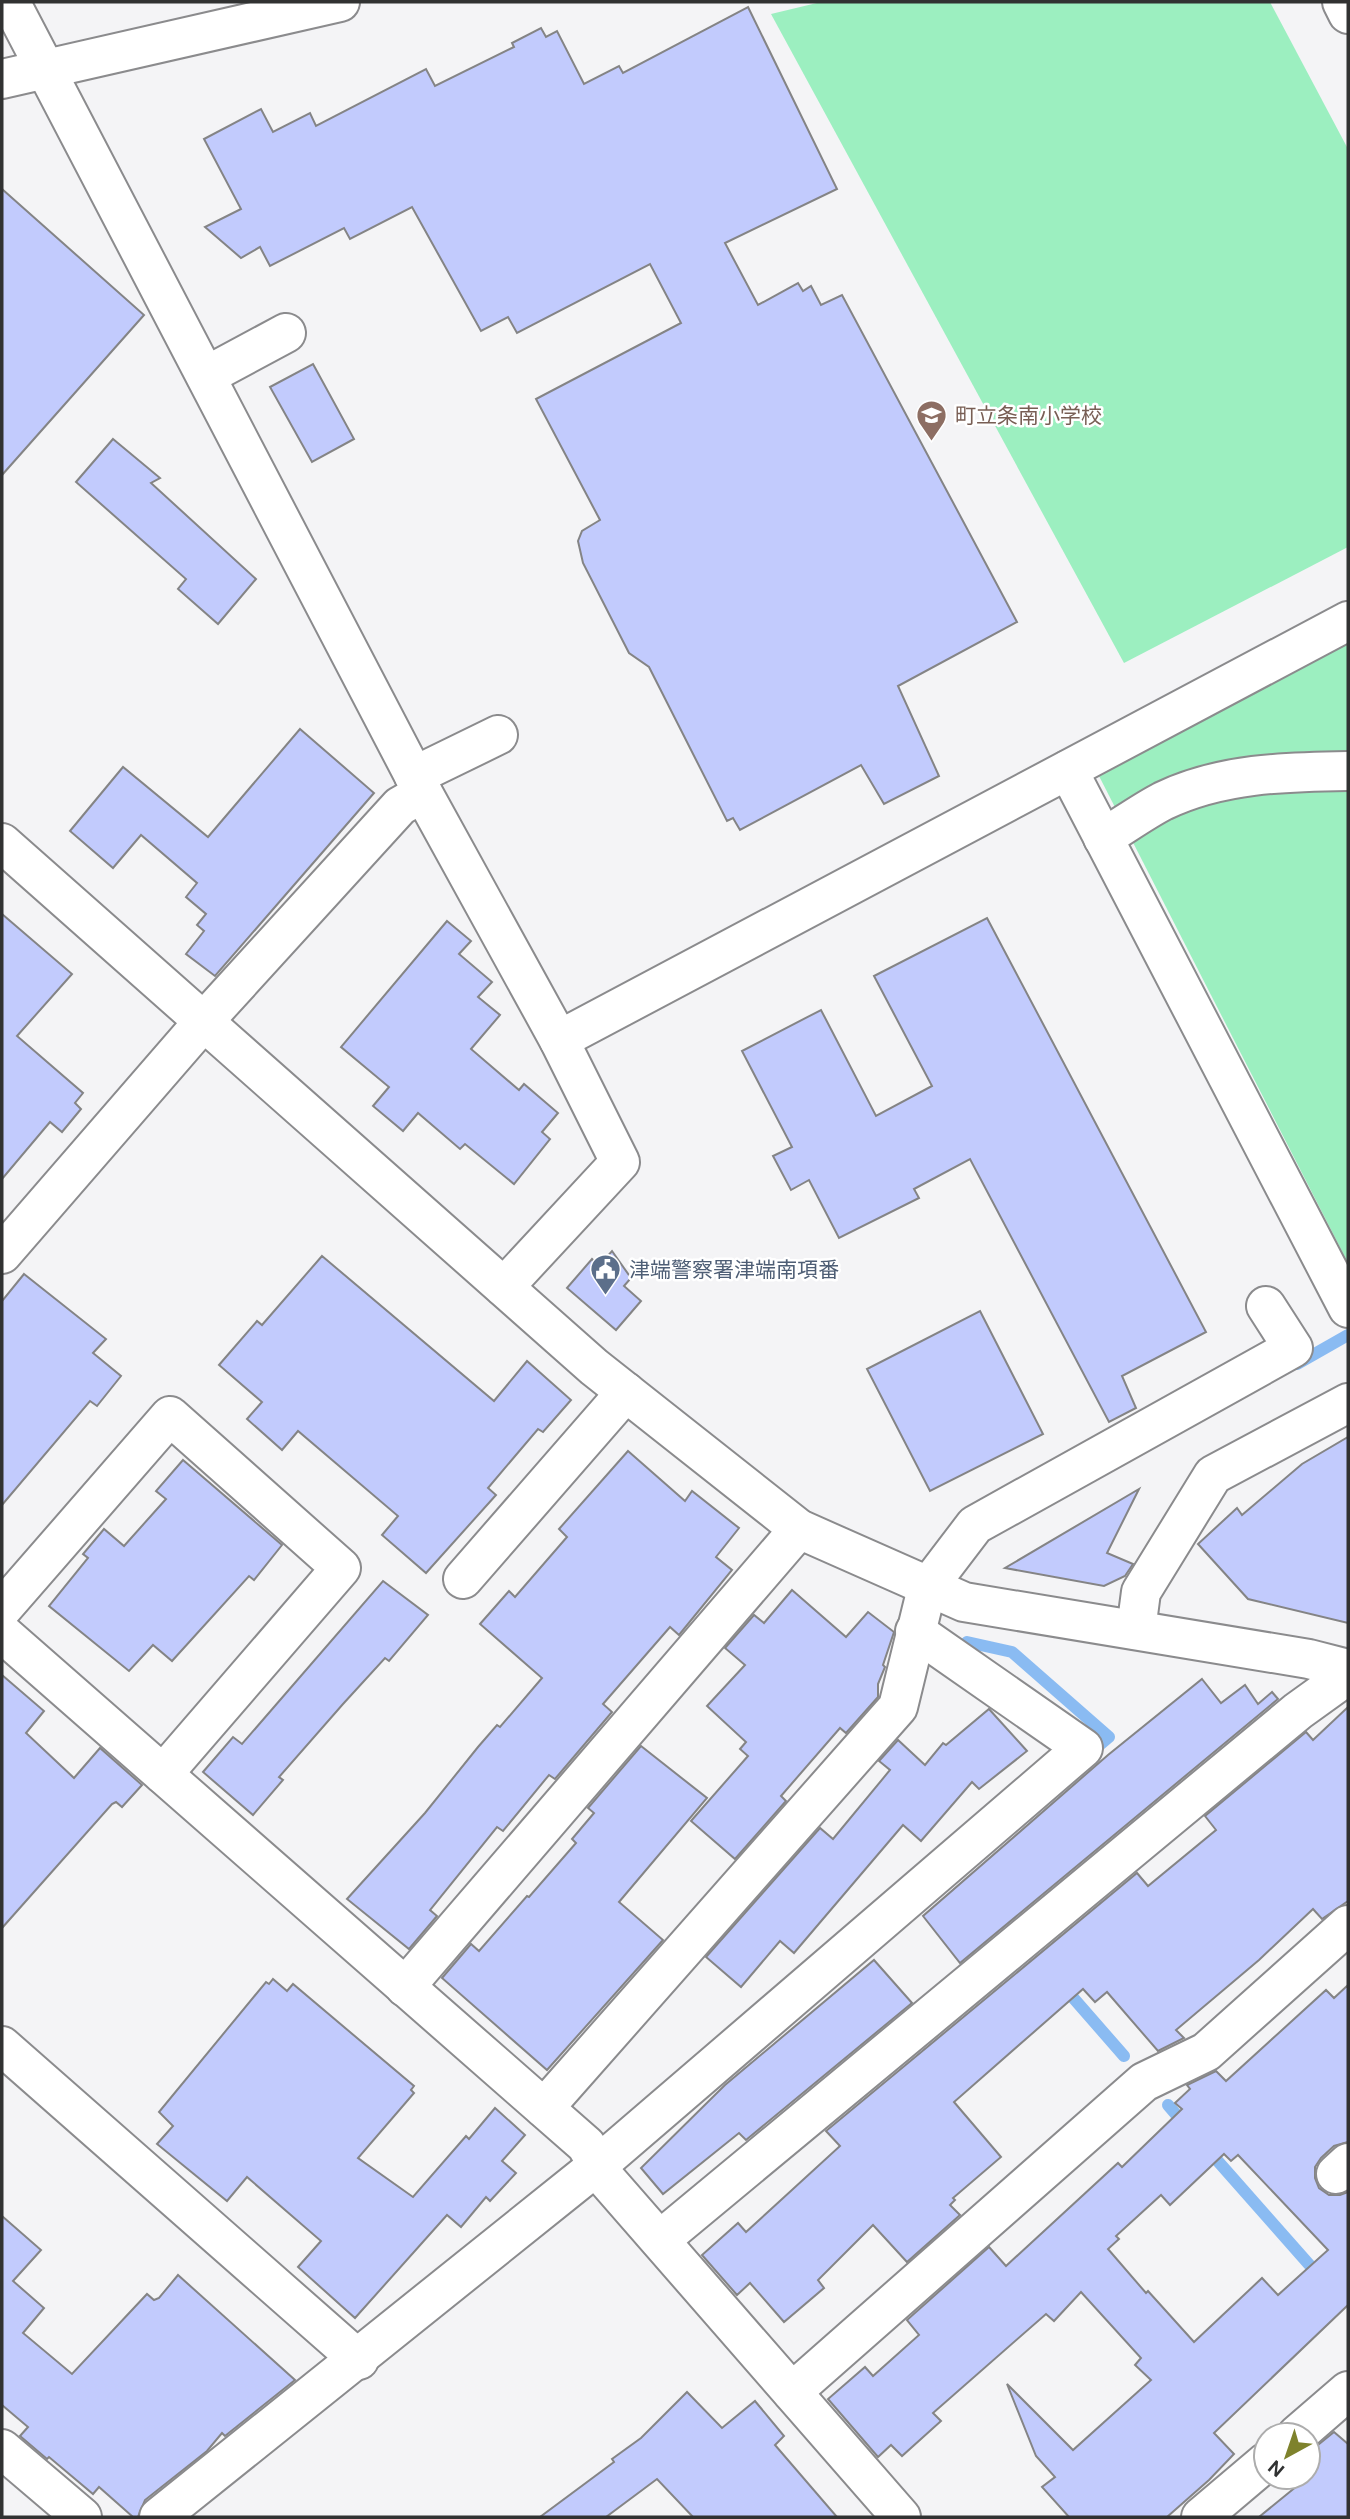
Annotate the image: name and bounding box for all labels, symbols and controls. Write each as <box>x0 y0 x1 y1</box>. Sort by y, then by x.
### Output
school or university icon: 町立条南小学校 <box>915 399 949 443</box>
place label: 町立条南小学校 <box>955 402 1102 430</box>
public building icon: 津端警察署津端南項番 <box>589 1253 623 1297</box>
place label: 津端警察署津端南項番 <box>629 1256 839 1284</box>
north arrow <box>1252 2421 1322 2491</box>
text: N <box>1263 2455 1290 2483</box>

